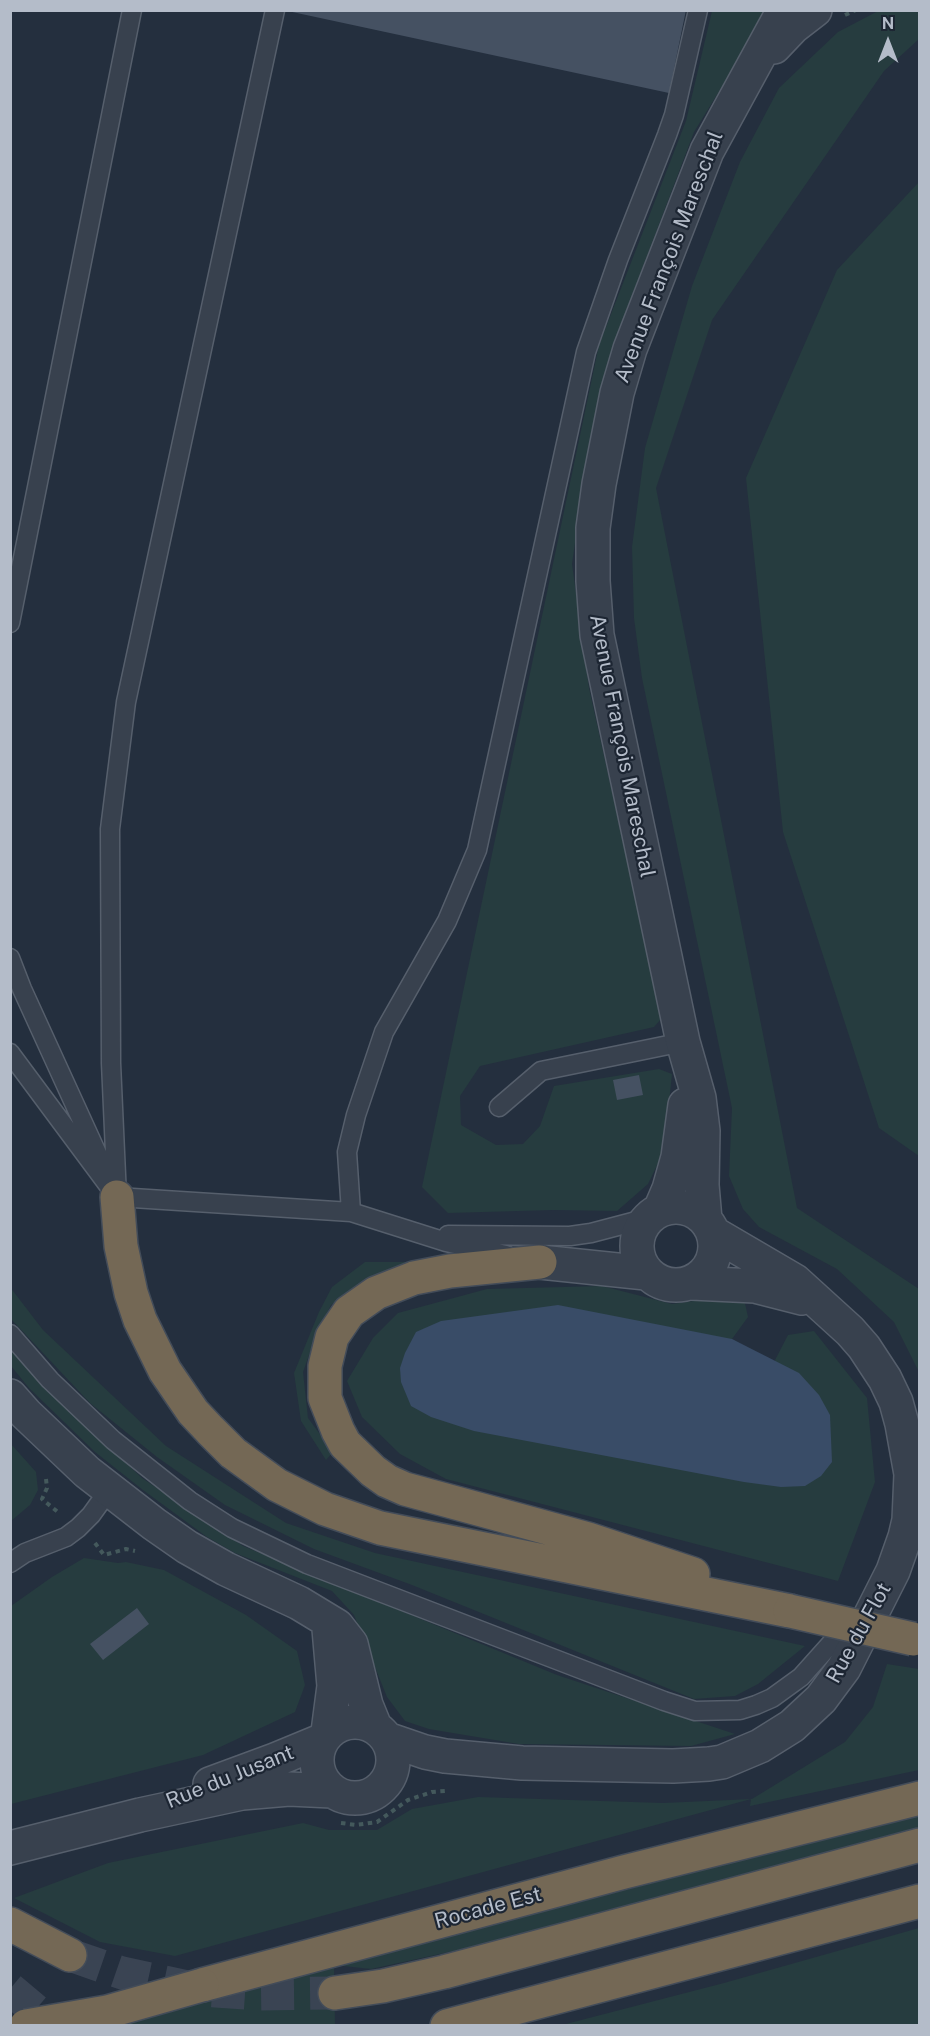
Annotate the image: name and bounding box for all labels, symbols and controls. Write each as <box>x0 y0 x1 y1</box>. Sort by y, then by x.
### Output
north arrow <box>858 12 918 72</box>
text: N <box>882 14 894 33</box>
street label: Avenue François Mareschal <box>609 128 729 386</box>
street label: Avenue François Mareschal <box>584 612 660 880</box>
street label: Rue du Flot <box>821 1578 897 1688</box>
street label: Rue du Jusant <box>162 1740 298 1814</box>
street label: Rocade Est <box>432 1882 544 1934</box>

